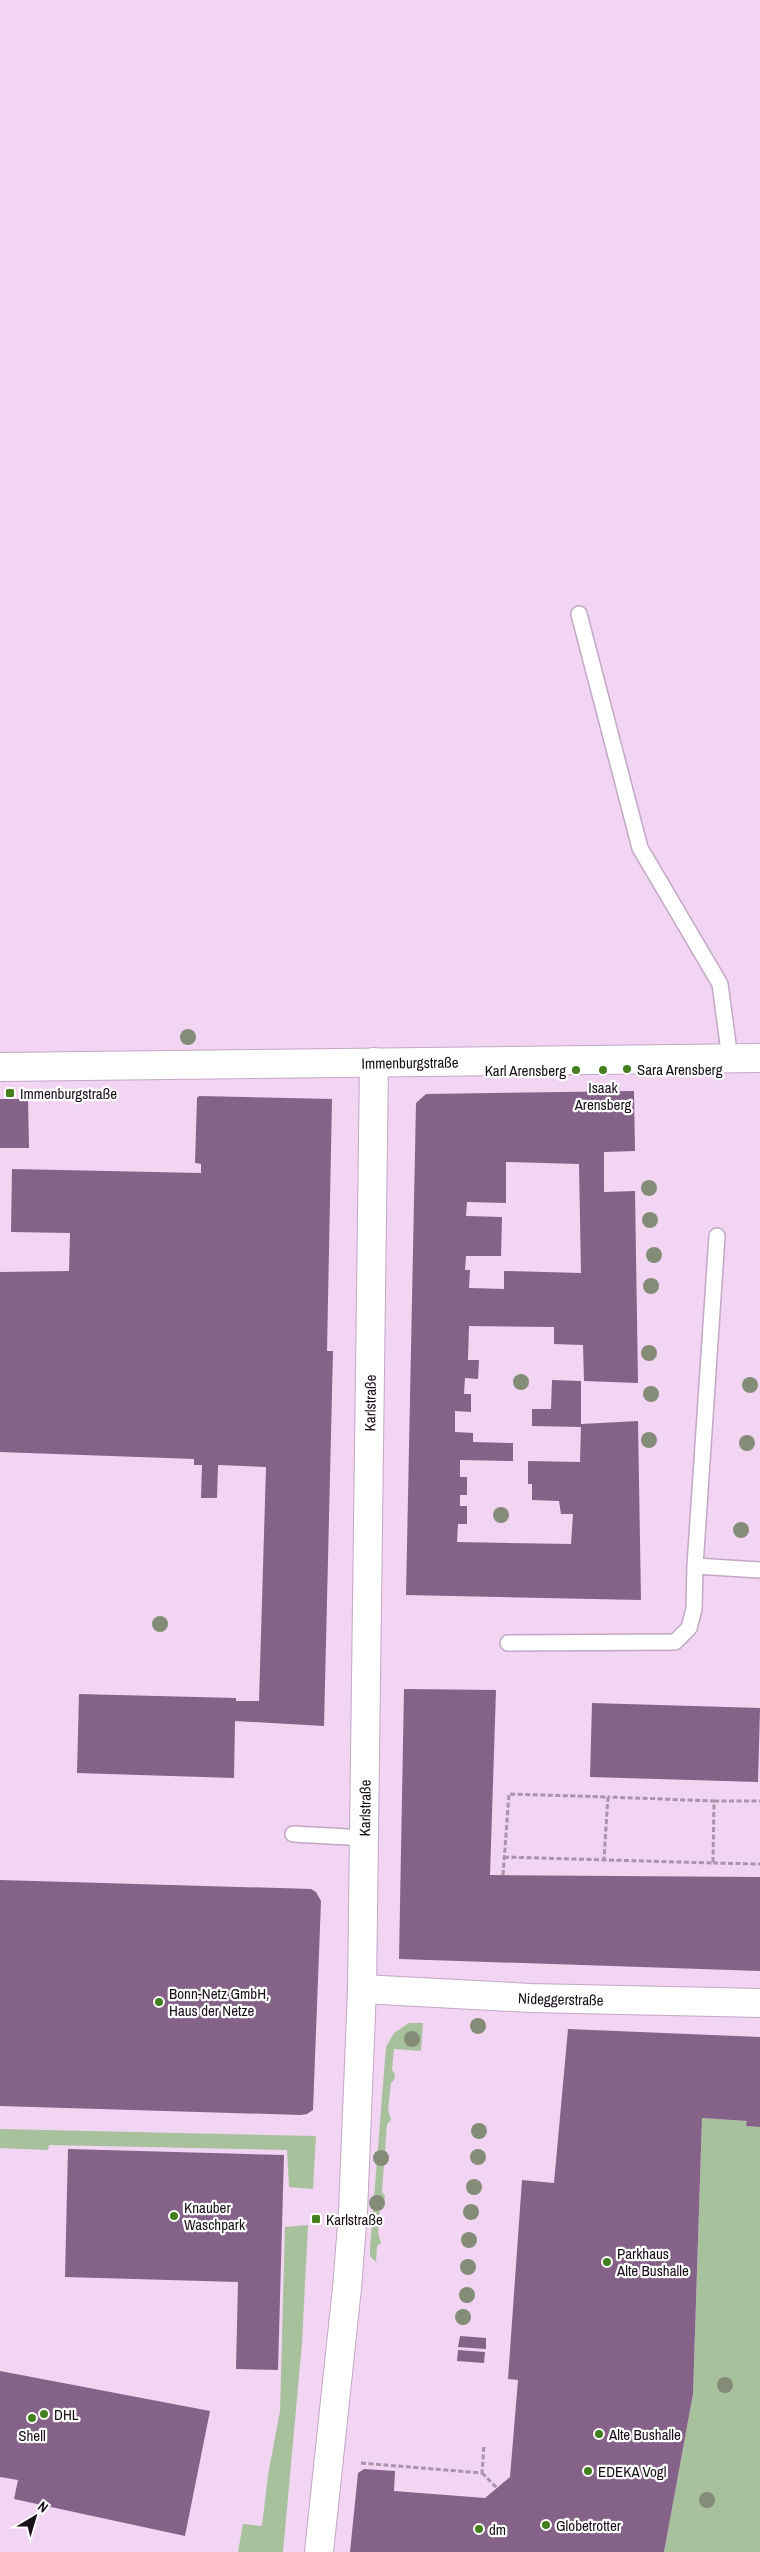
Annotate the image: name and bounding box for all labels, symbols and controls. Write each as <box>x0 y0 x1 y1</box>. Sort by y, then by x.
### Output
street label: Immenburgstraße <box>361 1051 459 1073</box>
place label: Sara Arensberg <box>637 1059 723 1080</box>
place label: Karl Arensberg <box>485 1060 566 1081</box>
marker: Sara Arensberg <box>621 1063 633 1075</box>
marker: Karl Arensberg <box>570 1064 582 1076</box>
marker: Isaak Arensberg <box>597 1064 609 1076</box>
place label: Isaak Arensberg <box>574 1077 632 1115</box>
place label: Immenburgstraße <box>20 1083 117 1104</box>
marker: Immenburgstraße <box>4 1087 16 1099</box>
street label: Karlstraße <box>359 1374 380 1431</box>
street label: Karlstraße <box>353 1779 375 1836</box>
place label: Bonn-Netz GmbH, Haus der Netze <box>169 1983 270 2021</box>
street label: Nideggerstraße <box>517 1987 604 2010</box>
marker: Bonn-Netz GmbH, Haus der Netze <box>153 1996 165 2008</box>
place label: Knauber Waschpark <box>184 2197 246 2235</box>
place label: Karlstraße <box>326 2209 383 2230</box>
marker: Knauber Waschpark <box>168 2210 180 2222</box>
marker: Karlstraße <box>310 2213 322 2225</box>
place label: Parkhaus Alte Bushalle <box>616 2243 689 2281</box>
marker: Parkhaus Alte Bushalle <box>601 2256 613 2268</box>
place label: DHL <box>54 2404 79 2425</box>
marker: DHL <box>38 2408 50 2420</box>
marker: Shell <box>26 2412 38 2424</box>
place label: Alte Bushalle <box>608 2424 681 2445</box>
place label: Shell <box>18 2425 46 2446</box>
marker: Alte Bushalle <box>593 2428 605 2440</box>
place label: EDEKA Vogl <box>598 2461 666 2482</box>
marker: EDEKA Vogl <box>582 2465 594 2477</box>
north arrow <box>10 2492 60 2542</box>
text: N <box>34 2497 52 2516</box>
place label: Globetrotter <box>556 2515 621 2536</box>
place label: dm <box>489 2519 506 2540</box>
marker: Globetrotter <box>540 2519 552 2531</box>
marker: dm <box>473 2523 485 2535</box>

